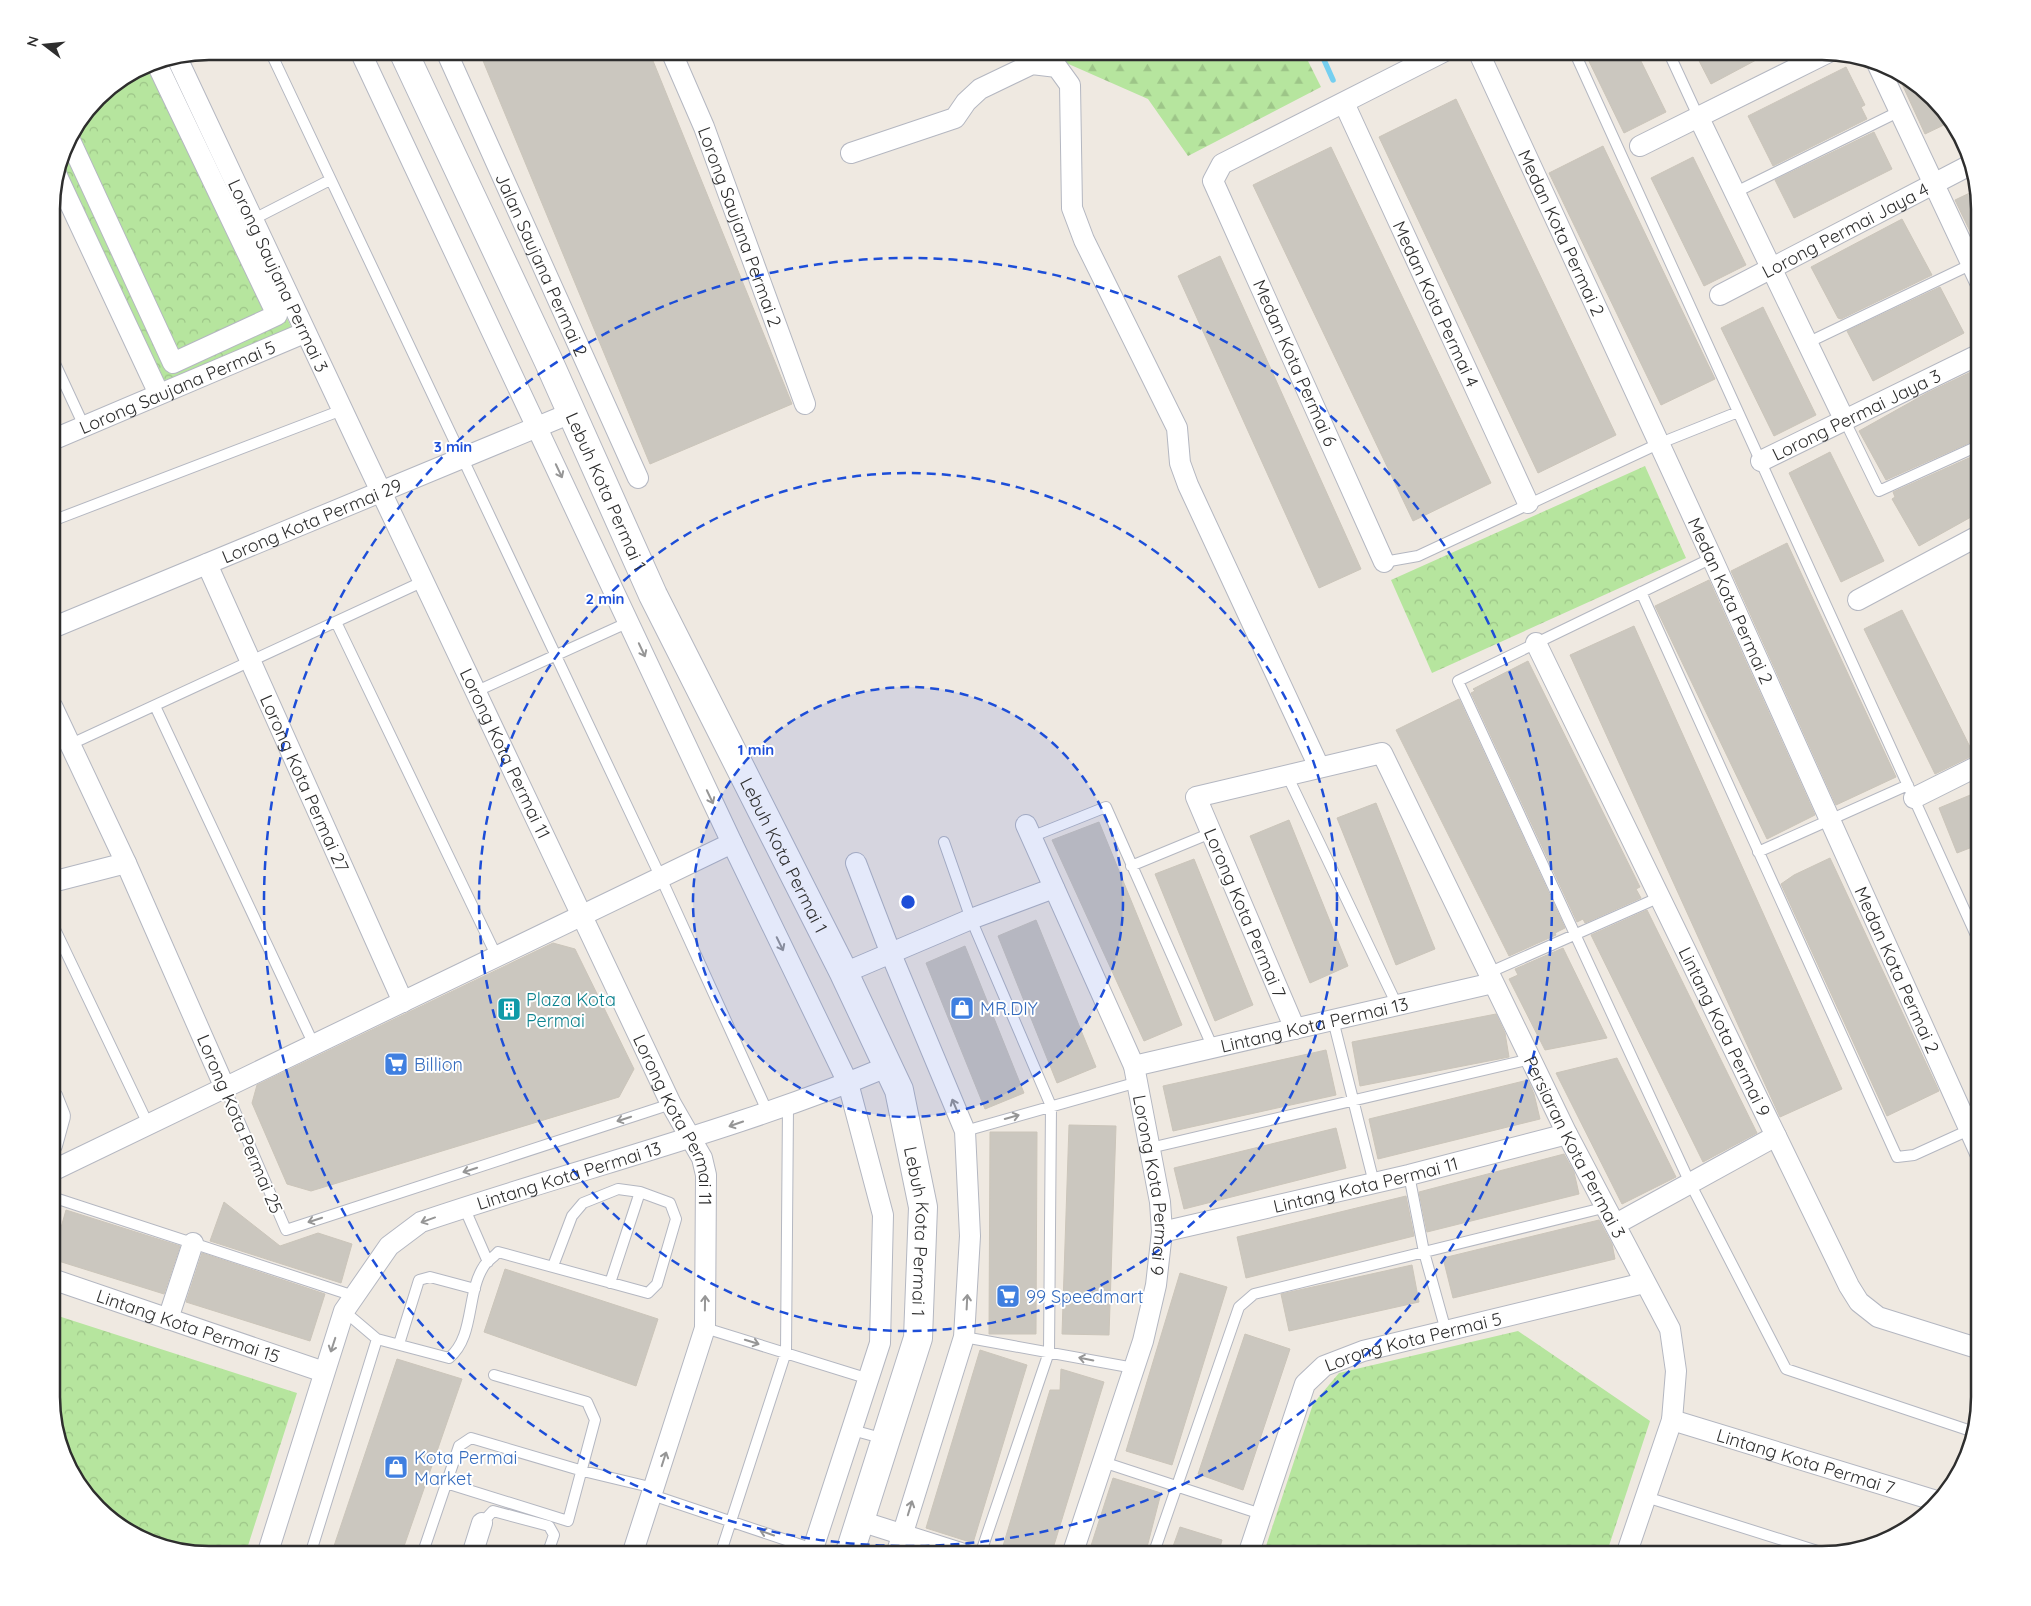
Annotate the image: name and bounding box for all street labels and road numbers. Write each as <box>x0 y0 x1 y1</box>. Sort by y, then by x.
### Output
street label: Lorong Saujana Permai 2 <box>693 123 787 330</box>
street label: Medan Kota Permai 2 <box>1514 146 1610 319</box>
street label: Jalan Saujana Permai 2 <box>491 169 593 360</box>
street label: Lorong Saujana Permai 3 <box>223 175 334 376</box>
street label: Lorong Permai Jaya 4 <box>1758 177 1932 283</box>
street label: Medan Kota Permai 4 <box>1388 217 1484 390</box>
street label: Medan Kota Permai 6 <box>1248 276 1342 450</box>
street label: Lorong Saujana Permai 5 <box>75 335 279 439</box>
street label: Lorong Permai Jaya 3 <box>1768 364 1944 465</box>
street label: Lebuh Kota Permai 1 <box>561 408 652 574</box>
street label: Lorong Kota Permai 29 <box>218 473 405 568</box>
street label: Medan Kota Permai 2 <box>1683 513 1779 688</box>
street label: Lorong Kota Permai 11 <box>455 664 556 842</box>
street label: Lorong Kota Permai 27 <box>255 691 355 875</box>
street label: Lebuh Kota Permai 1 <box>736 773 833 937</box>
street label: Lorong Kota Permai 7 <box>1199 825 1291 1001</box>
street label: Medan Kota Permai 2 <box>1850 883 1945 1057</box>
street label: Lintang Kota Permai 9 <box>1674 943 1776 1120</box>
street label: Lintang Kota Permai 13 <box>1218 992 1410 1057</box>
street label: Lorong Kota Permai 11 <box>628 1030 718 1206</box>
street label: Lorong Kota Permai 25 <box>192 1031 288 1217</box>
street label: Persiaran Kota Permai 3 <box>1519 1052 1631 1242</box>
street label: Lorong Kota Permai 9 <box>1128 1093 1174 1277</box>
street label: Lintang Kota Permai 13 <box>474 1136 664 1214</box>
street label: Lebuh Kota Permai 1 <box>899 1144 935 1317</box>
street label: Lintang Kota Permai 11 <box>1271 1151 1460 1217</box>
street label: Lintang Kota Permai 15 <box>94 1284 283 1368</box>
street label: Lorong Kota Permai 5 <box>1321 1306 1504 1376</box>
street label: Lintang Kota Permai 7 <box>1714 1423 1898 1499</box>

